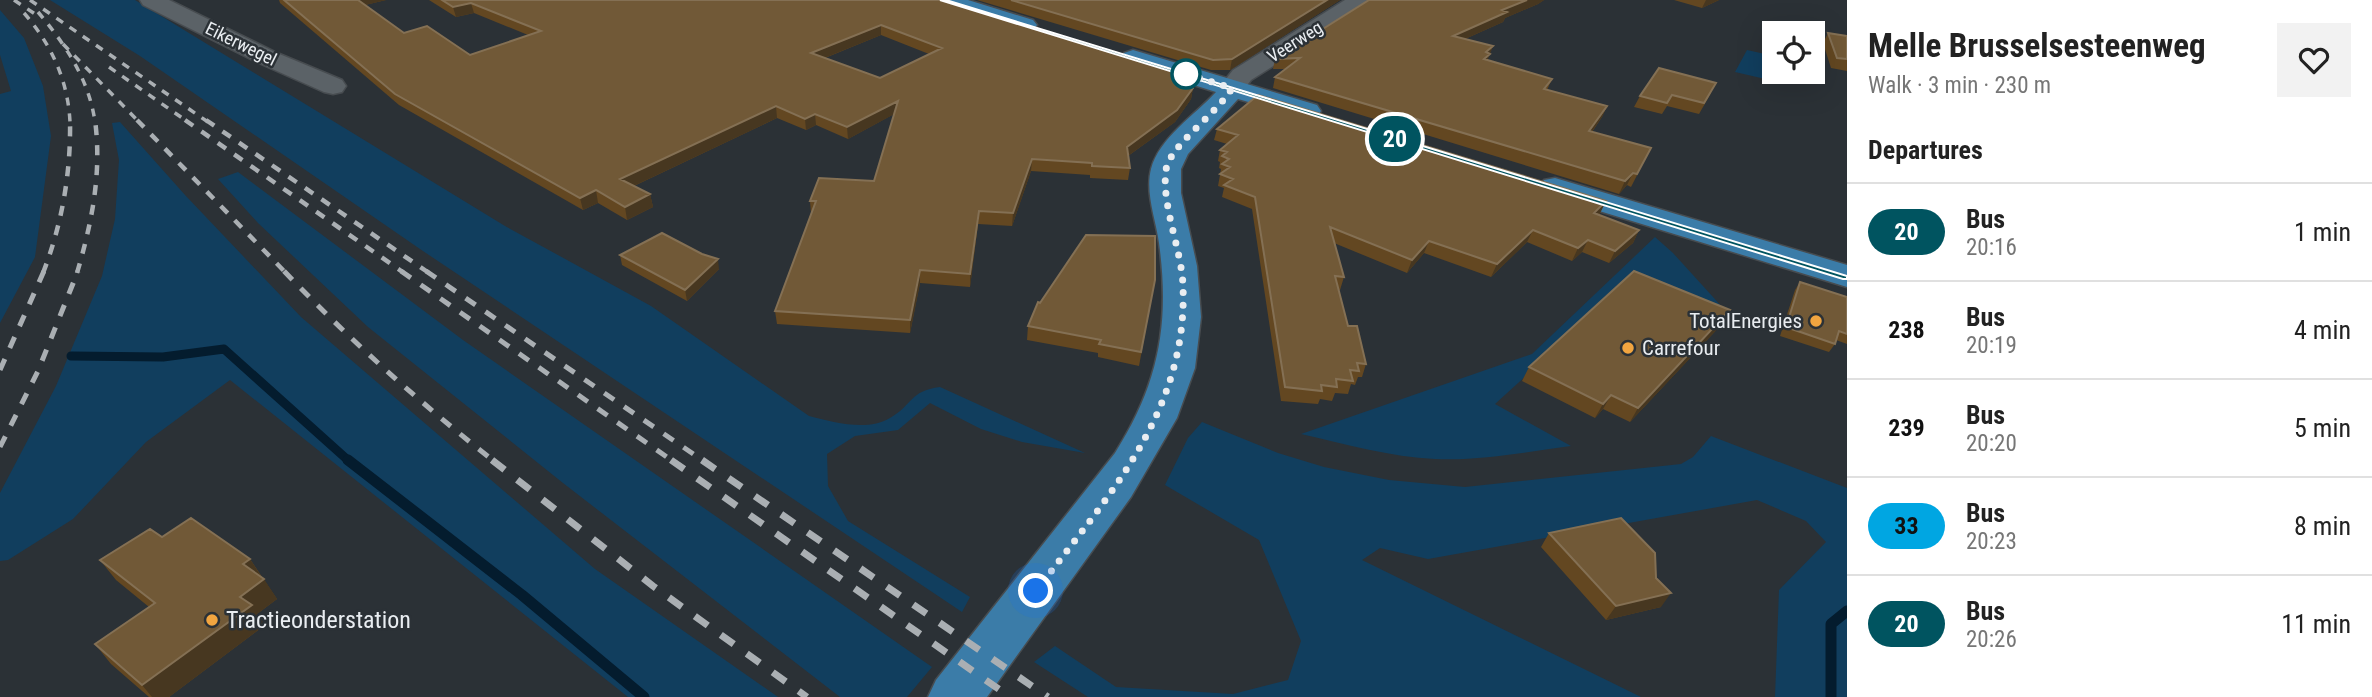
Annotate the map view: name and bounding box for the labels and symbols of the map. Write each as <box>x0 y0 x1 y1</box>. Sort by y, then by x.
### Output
street label: Veerweg <box>1263 16 1326 67</box>
street label: Eikerwegel <box>202 17 280 70</box>
unlabelled marker <box>1171 59 1201 89</box>
line badge: 20 <box>1364 116 1426 162</box>
place label: TotalEnergies <box>1689 309 1802 333</box>
marker: TotalEnergies <box>1808 313 1824 329</box>
place label: Carrefour <box>1642 336 1720 360</box>
marker: Carrefour <box>1620 340 1636 356</box>
your location <box>1018 573 1053 608</box>
place label: Tractieonderstation <box>226 606 411 634</box>
marker: Tractieonderstation <box>204 612 220 628</box>

